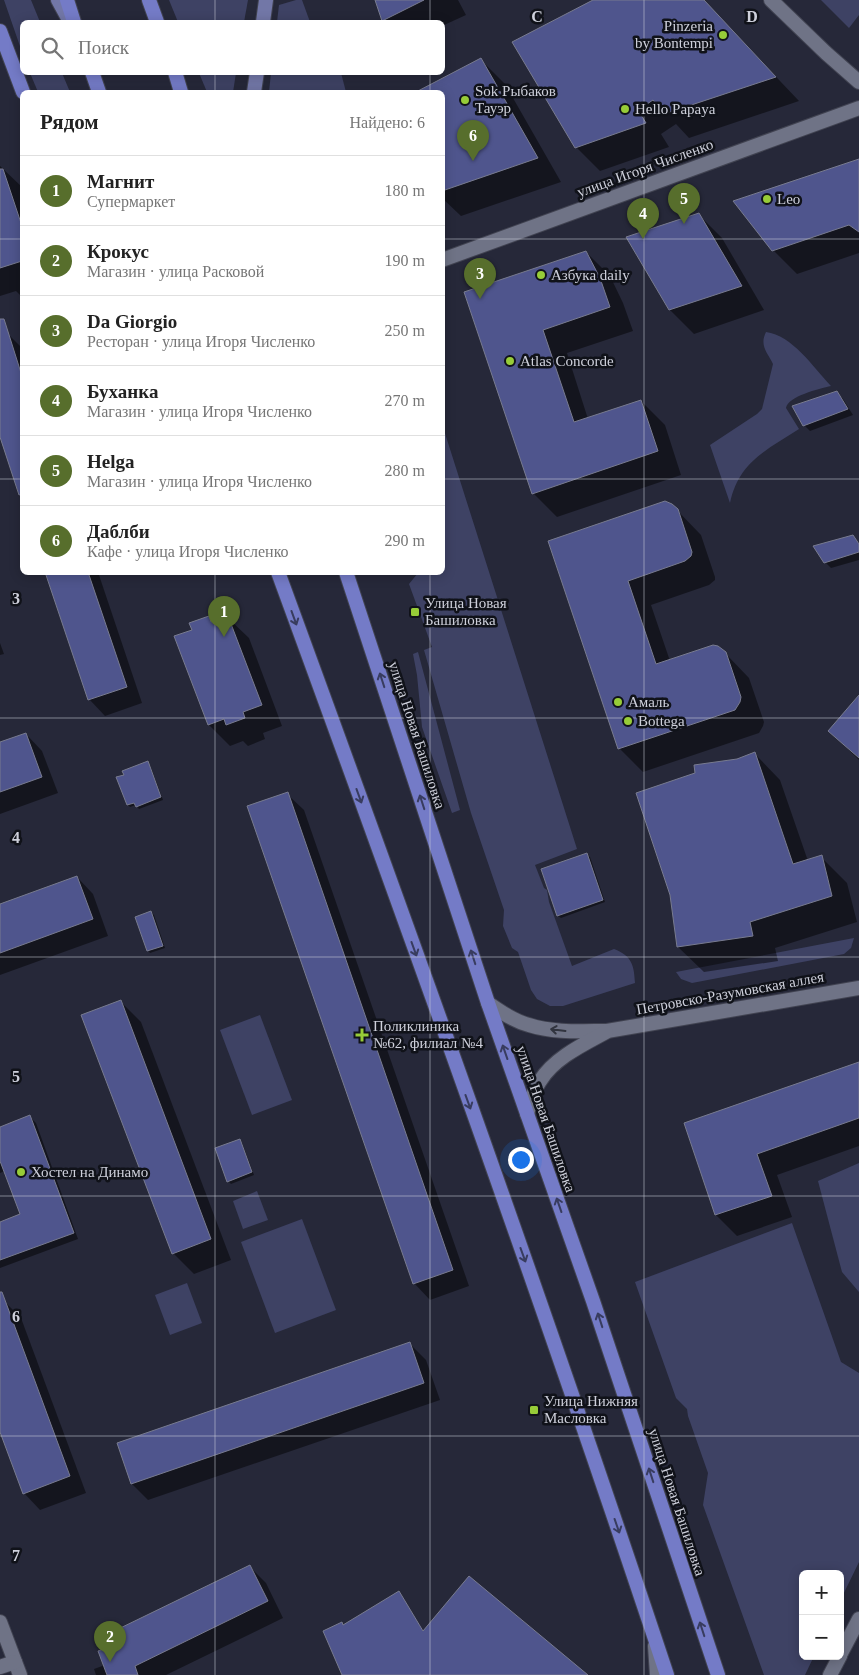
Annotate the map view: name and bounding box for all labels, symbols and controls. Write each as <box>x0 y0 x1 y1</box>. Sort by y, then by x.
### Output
text: C <box>531 8 543 25</box>
text: D <box>746 8 758 25</box>
place label: Pinzeria by Bontempi <box>635 18 713 51</box>
search box <box>20 20 445 75</box>
marker: Pinzeria by Bontempi <box>717 29 729 41</box>
icon: search <box>38 34 66 62</box>
text: Поиск <box>78 37 129 58</box>
place label: Sok Рыбаков Тауэр <box>475 83 556 116</box>
marker: Sok Рыбаков Тауэр <box>459 94 471 106</box>
place label: Hello Papaya <box>635 101 716 117</box>
marker: Hello Papaya <box>619 103 631 115</box>
text: Рядом <box>40 110 99 134</box>
text: Найдено: 6 <box>350 114 425 131</box>
pin: 6 <box>457 120 489 161</box>
street label: улица Игоря Численко <box>575 136 715 200</box>
text: Магнит <box>87 171 154 192</box>
text: 1 <box>52 182 60 199</box>
text: 180 m <box>385 182 425 199</box>
pin: 5 <box>668 183 700 224</box>
place label: Leo <box>777 191 800 207</box>
text: Супермаркет <box>87 193 175 210</box>
marker: Leo <box>761 193 773 205</box>
pin: 4 <box>627 198 659 239</box>
text: Крокус <box>87 241 149 262</box>
text: 2 <box>52 252 60 269</box>
text: 190 m <box>385 252 425 269</box>
pin: 3 <box>464 258 496 299</box>
text: Магазин · улица Расковой <box>87 263 264 280</box>
place label: Азбука daily <box>551 267 630 283</box>
marker: Азбука daily <box>535 269 547 281</box>
text: Da Giorgio <box>87 311 177 332</box>
text: 3 <box>52 322 60 339</box>
text: 250 m <box>385 322 425 339</box>
text: Ресторан · улица Игоря Численко <box>87 333 315 350</box>
place label: Atlas Concorde <box>520 353 614 369</box>
marker: Atlas Concorde <box>504 355 516 367</box>
text: Буханка <box>87 381 158 402</box>
text: 4 <box>52 392 60 409</box>
text: 270 m <box>385 392 425 409</box>
text: Магазин · улица Игоря Численко <box>87 403 312 420</box>
text: Helga <box>87 451 135 472</box>
text: 5 <box>52 462 60 479</box>
text: 280 m <box>385 462 425 479</box>
text: Магазин · улица Игоря Численко <box>87 473 312 490</box>
text: Даблби <box>87 521 150 542</box>
text: 6 <box>52 532 60 549</box>
text: 290 m <box>385 532 425 549</box>
text: Кафе · улица Игоря Численко <box>87 543 289 560</box>
text: 3 <box>12 590 20 607</box>
place label: Улица Новая Башиловка <box>425 595 507 628</box>
pin: 1 <box>208 596 240 637</box>
marker: Улица Новая Башиловка <box>409 606 421 618</box>
one-way arrow <box>290 610 299 625</box>
street label: улица Новая Башиловка <box>386 659 448 811</box>
one-way arrow <box>377 673 386 689</box>
place label: Амаль <box>628 694 669 710</box>
marker: Амаль <box>612 696 624 708</box>
place label: Bottega <box>638 713 685 729</box>
marker: Bottega <box>622 715 634 727</box>
one-way arrow <box>355 788 364 803</box>
one-way arrow <box>417 795 426 811</box>
text: 4 <box>12 829 20 846</box>
one-way arrow <box>410 941 419 956</box>
one-way arrow <box>468 949 477 965</box>
street label: Петровско-Разумовская аллея <box>635 969 825 1017</box>
place label: Поликлиника №62, филиал №4 <box>373 1018 483 1051</box>
one-way arrow <box>551 1025 567 1035</box>
marker: Поликлиника №62, филиал №4 <box>355 1028 369 1042</box>
street label: улица Новая Башиловка <box>513 1044 579 1195</box>
one-way arrow <box>500 1045 509 1060</box>
text: 5 <box>12 1068 20 1085</box>
one-way arrow <box>464 1094 473 1110</box>
your location <box>508 1147 534 1173</box>
place label: Хостел на Динамо <box>31 1164 148 1180</box>
marker: Хостел на Динамо <box>15 1166 27 1178</box>
one-way arrow <box>554 1198 563 1214</box>
one-way arrow <box>519 1247 528 1263</box>
text: 6 <box>12 1308 20 1325</box>
one-way arrow <box>594 1313 604 1329</box>
place label: Улица Нижняя Масловка <box>544 1393 638 1426</box>
marker: Улица Нижняя Масловка <box>528 1404 540 1416</box>
street label: улица Новая Башиловка <box>646 1426 708 1578</box>
one-way arrow <box>646 1467 655 1483</box>
one-way arrow <box>613 1518 622 1534</box>
text: 7 <box>12 1547 20 1564</box>
map controls <box>799 1570 844 1660</box>
button: + <box>799 1570 844 1615</box>
button: − <box>799 1615 844 1660</box>
pin: 2 <box>94 1621 126 1662</box>
one-way arrow <box>697 1621 707 1637</box>

